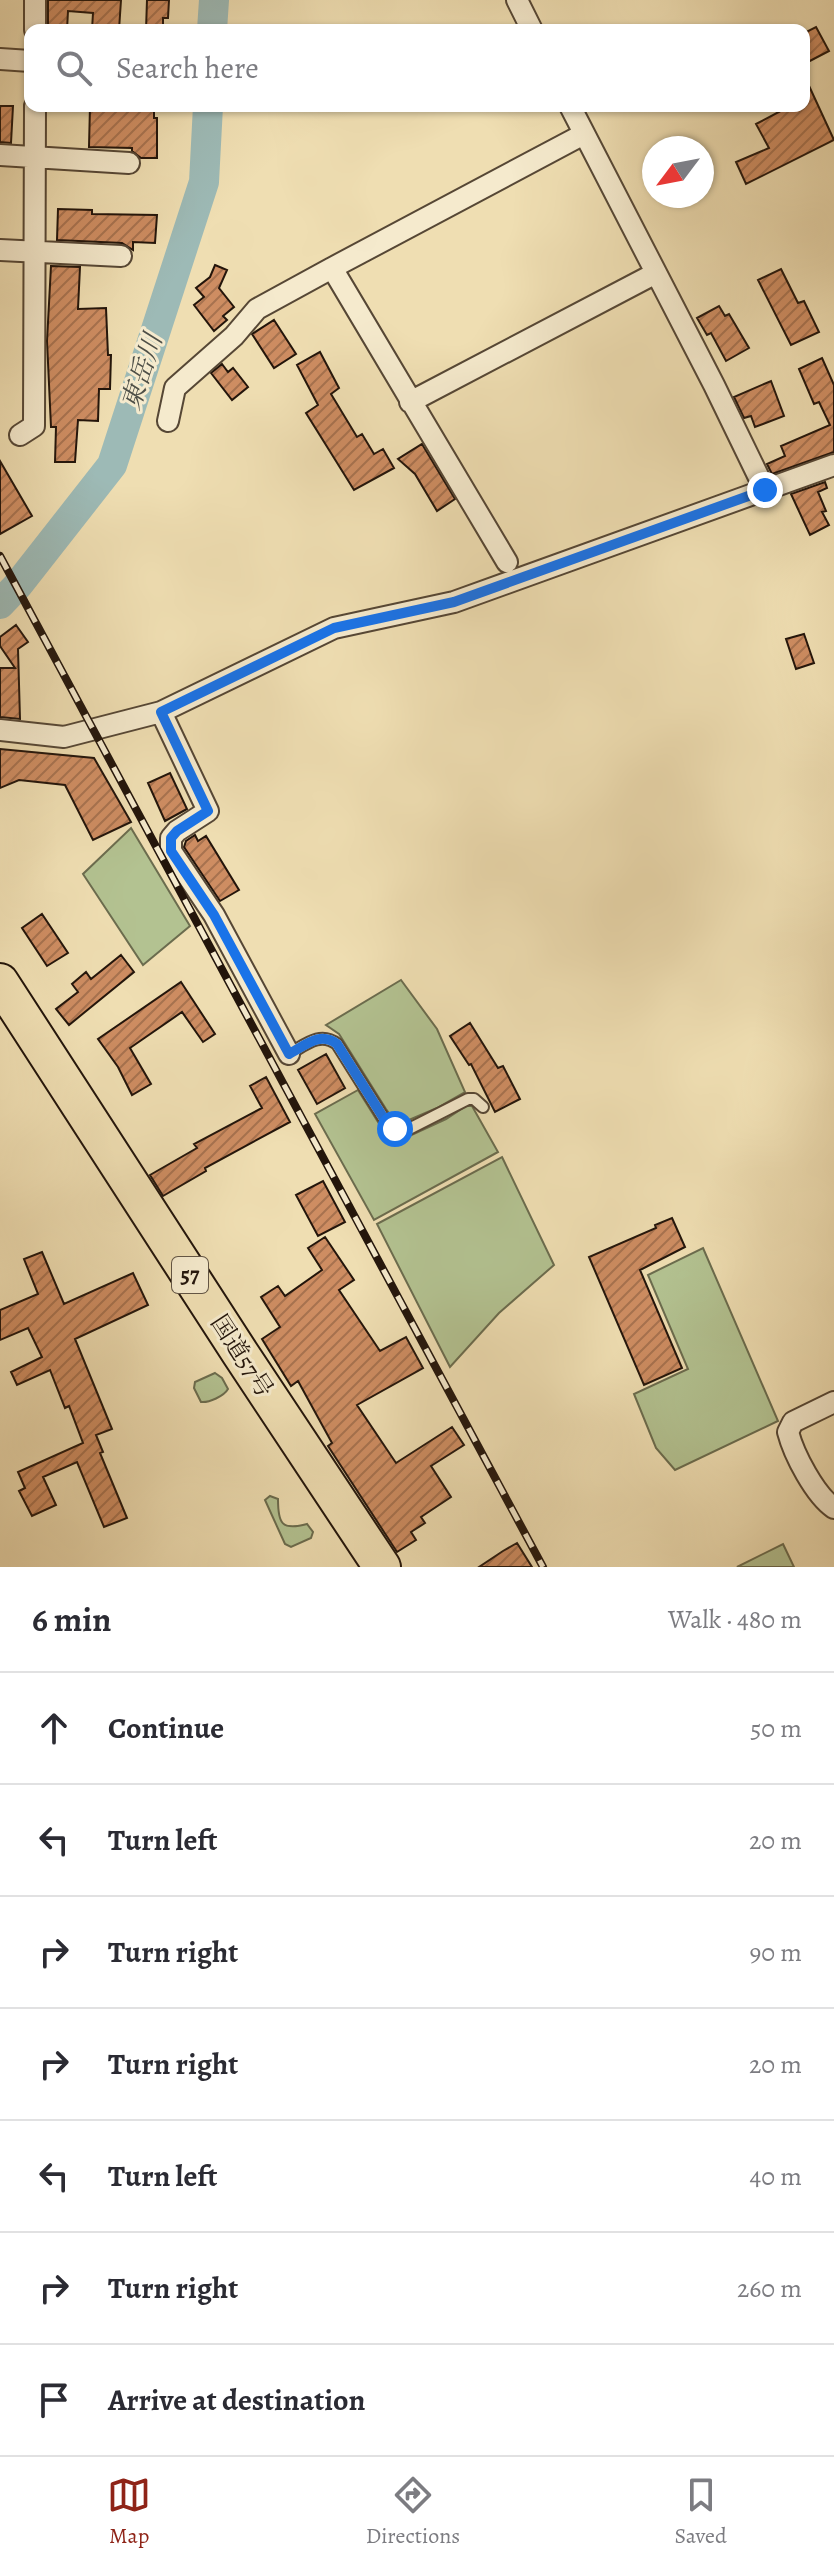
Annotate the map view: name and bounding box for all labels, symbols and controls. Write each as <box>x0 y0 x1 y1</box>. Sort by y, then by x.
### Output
search box <box>24 24 810 112</box>
icon: search <box>52 46 96 90</box>
text: Search here <box>116 48 259 88</box>
north arrow <box>642 136 714 208</box>
water label: 東岳川 <box>113 327 172 415</box>
route end <box>747 472 783 508</box>
route start <box>377 1111 413 1147</box>
road number: 57 <box>172 1257 208 1293</box>
street label: 国道57号 <box>203 1309 281 1403</box>
text: 6 min <box>32 1596 111 1643</box>
text: Walk · 480 m <box>668 1602 802 1637</box>
icon: ahead <box>32 1706 76 1750</box>
text: Continue <box>108 1708 224 1748</box>
text: 50 m <box>750 1711 802 1746</box>
icon: left <box>32 1818 76 1862</box>
text: Turn left <box>108 1820 217 1860</box>
text: 20 m <box>749 1823 802 1858</box>
icon: right <box>32 1930 76 1974</box>
text: Turn right <box>108 1932 238 1972</box>
text: 90 m <box>750 1935 802 1970</box>
icon: right <box>32 2042 76 2086</box>
text: Turn right <box>108 2044 238 2084</box>
text: 20 m <box>749 2047 802 2082</box>
icon: left <box>32 2154 76 2198</box>
text: Turn left <box>108 2156 217 2196</box>
text: 40 m <box>750 2159 802 2194</box>
icon: right <box>32 2266 76 2310</box>
text: Turn right <box>108 2268 238 2308</box>
text: 260 m <box>737 2271 802 2306</box>
icon: arrive <box>32 2378 76 2422</box>
text: Arrive at destination <box>108 2380 365 2420</box>
tab: Map <box>107 2473 151 2551</box>
tab: Directions <box>366 2473 460 2551</box>
tab: Saved <box>675 2473 727 2551</box>

